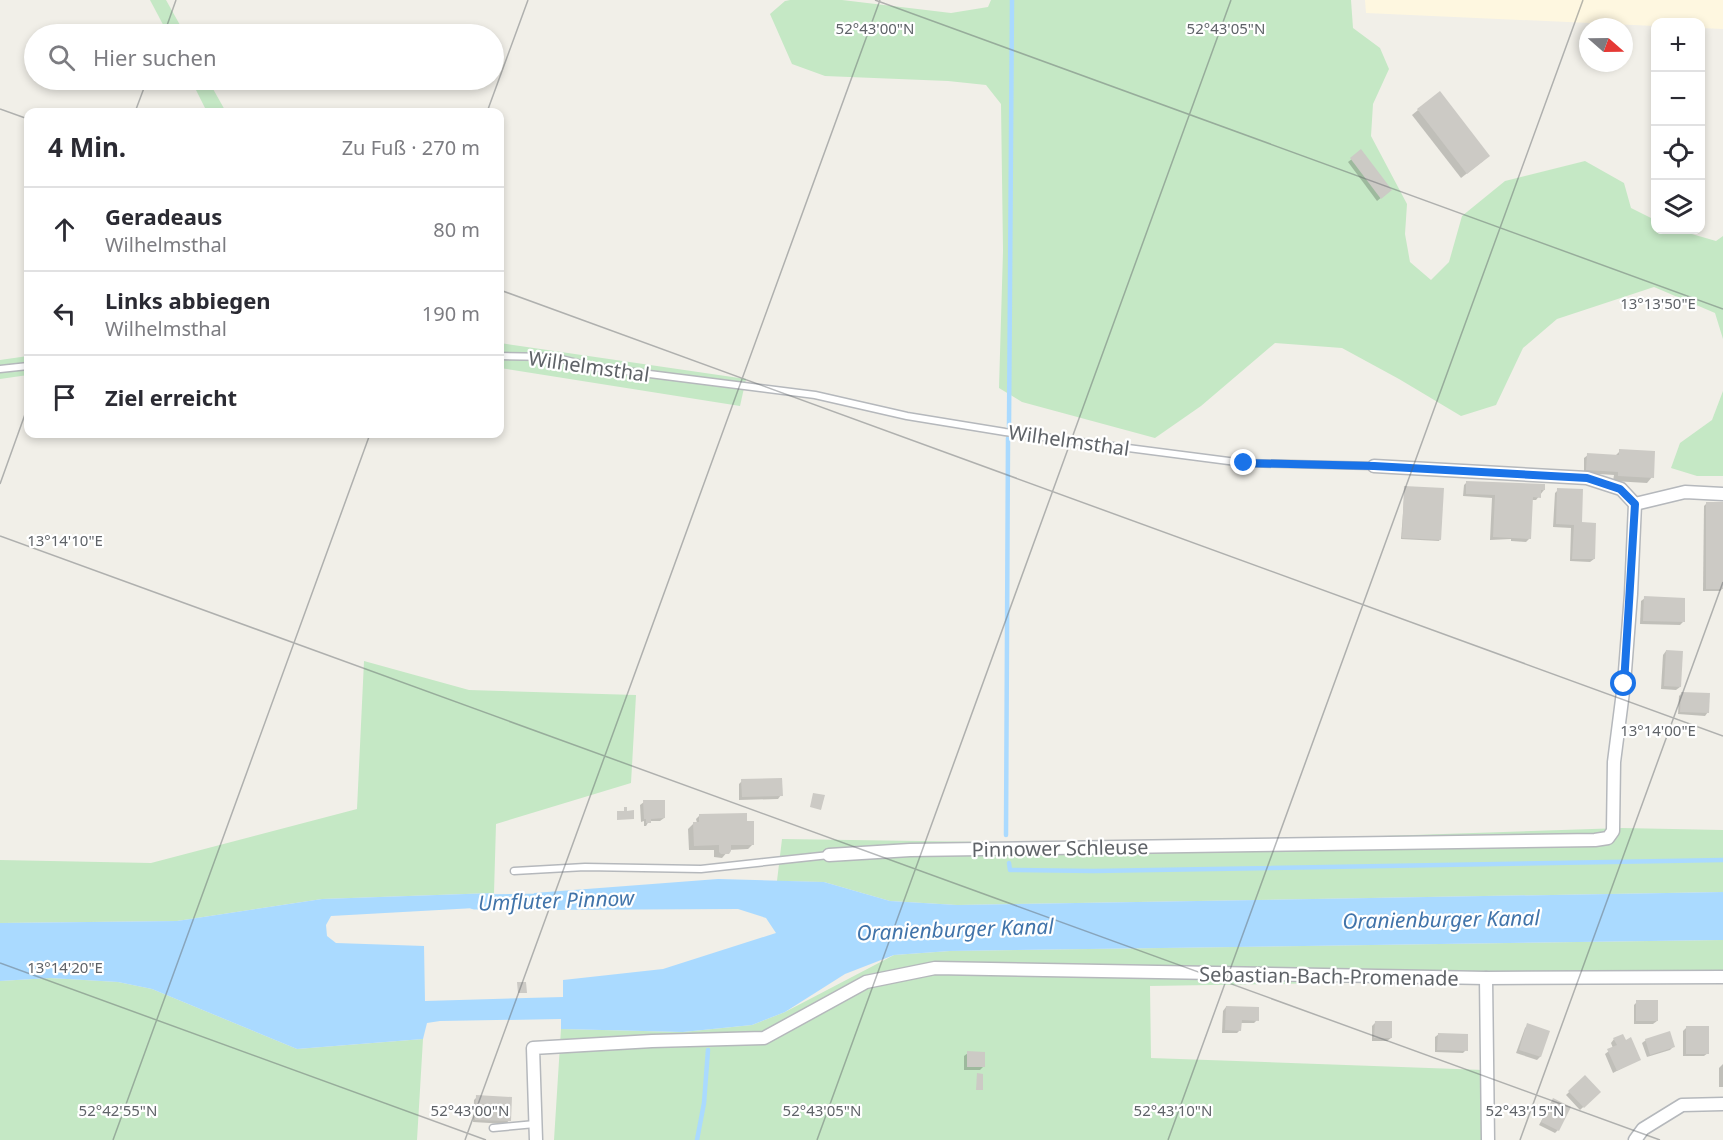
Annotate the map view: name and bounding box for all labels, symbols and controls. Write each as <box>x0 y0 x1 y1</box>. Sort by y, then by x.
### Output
text: 52°43'00"N <box>836 18 914 38</box>
text: 52°43'05"N <box>1187 18 1265 38</box>
north arrow <box>1579 18 1633 72</box>
map controls <box>1651 18 1705 234</box>
button: + <box>1651 18 1705 72</box>
search box <box>24 24 504 90</box>
icon: search <box>45 41 78 74</box>
text: Hier suchen <box>93 42 217 72</box>
button: − <box>1651 72 1705 126</box>
button: locate <box>1651 126 1705 180</box>
text: 4 Min. <box>48 129 126 165</box>
text: Zu Fuß · 270 m <box>342 134 480 161</box>
button: layers <box>1651 180 1705 234</box>
text: Geradeaus <box>105 201 222 231</box>
icon: ahead <box>48 213 81 246</box>
text: 80 m <box>433 216 480 243</box>
text: Wilhelmsthal <box>105 231 227 258</box>
text: Links abbiegen <box>105 285 271 315</box>
text: 13°13'50"E <box>1620 293 1696 313</box>
icon: left <box>48 297 81 330</box>
text: 190 m <box>422 300 480 327</box>
text: Wilhelmsthal <box>105 315 227 342</box>
street label: Wilhelmsthal <box>527 344 651 388</box>
icon: arrive <box>48 381 81 414</box>
text: Ziel erreicht <box>105 382 237 412</box>
street label: Wilhelmsthal <box>1007 418 1131 462</box>
route end <box>1230 449 1256 475</box>
text: 13°14'10"E <box>27 530 103 550</box>
route start <box>1610 670 1636 696</box>
text: 13°14'00"E <box>1620 720 1696 740</box>
street label: Pinnower Schleuse <box>971 833 1149 863</box>
water label: Umfluter Pinnow <box>477 883 635 917</box>
water label: Oranienburger Kanal <box>1342 903 1540 935</box>
water label: Oranienburger Kanal <box>856 912 1055 946</box>
text: 13°14'20"E <box>27 957 103 977</box>
street label: Sebastian-Bach-Promenade <box>1199 960 1459 992</box>
text: 52°42'55"N <box>79 1100 157 1120</box>
text: 52°43'00"N <box>431 1100 509 1120</box>
text: 52°43'05"N <box>783 1100 861 1120</box>
text: 52°43'10"N <box>1134 1100 1212 1120</box>
text: 52°43'15"N <box>1486 1100 1564 1120</box>

